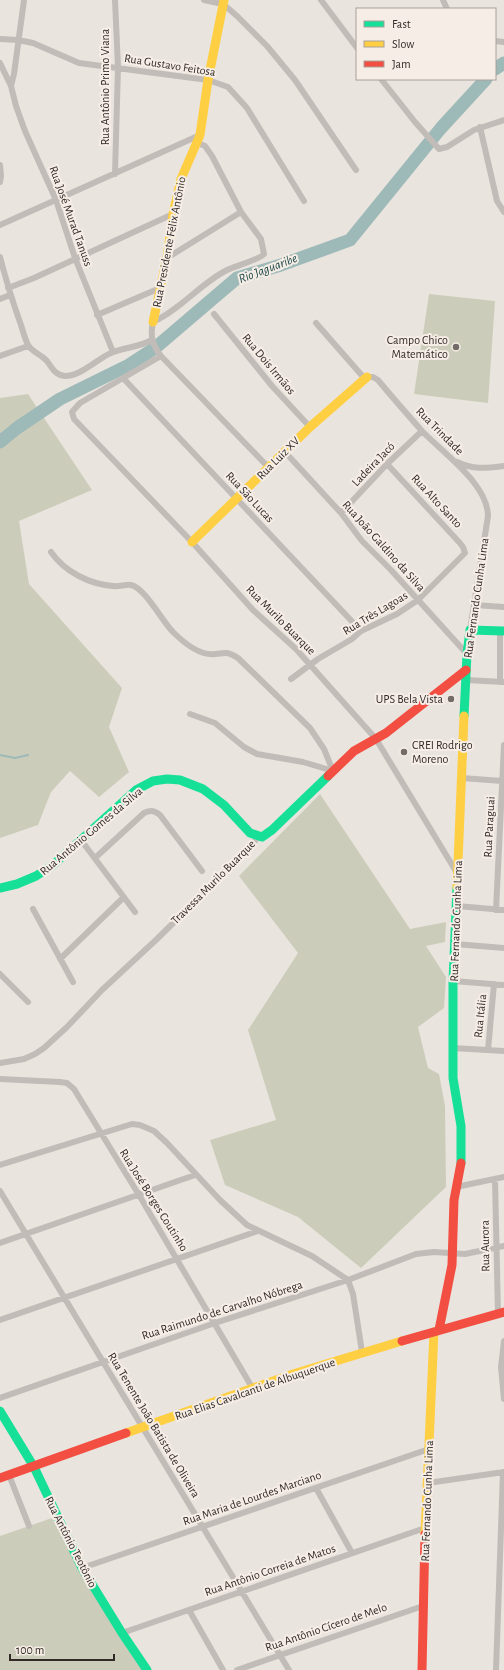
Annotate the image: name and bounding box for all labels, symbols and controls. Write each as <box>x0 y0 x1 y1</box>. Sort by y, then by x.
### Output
legend <box>356 8 496 80</box>
text: Fast <box>392 18 411 30</box>
street label: Rua Antônio Primo Viana <box>99 28 111 145</box>
text: Slow <box>392 38 414 50</box>
street label: Rua Gustavo Feitosa <box>123 52 217 78</box>
text: Jam <box>392 58 411 70</box>
street label: Rua José Murad Tanuss <box>47 164 95 268</box>
street label: Rua Presidente Félix Antônio <box>150 176 188 308</box>
water label: Rio Jaguaribe <box>237 252 299 286</box>
street label: Rua Dois Irmãos <box>240 331 298 397</box>
place label: Campo Chico Matemático <box>387 334 448 360</box>
marker: Campo Chico Matemático <box>451 342 461 352</box>
street label: Rua Trindade <box>414 405 466 457</box>
street label: Rua Luiz XV <box>254 434 302 482</box>
street label: Ladeira Jacó <box>349 440 397 488</box>
street label: Rua São Lucas <box>224 469 276 525</box>
street label: Rua Alto Santo <box>409 472 465 530</box>
street label: Rua João Galdino da Silva <box>340 498 428 594</box>
street label: Rua Fernando Cunha Lima <box>462 537 490 659</box>
street label: Rua Murilo Buarque <box>244 583 318 657</box>
street label: Rua Três Lagoas <box>341 589 409 637</box>
place label: UPS Bela Vista <box>376 693 443 705</box>
marker: UPS Bela Vista <box>446 694 456 704</box>
place label: CREI Rodrigo Moreno <box>412 739 473 765</box>
marker: CREI Rodrigo Moreno <box>399 747 409 757</box>
street label: Rua Antônio Gomes da Silva <box>38 785 145 877</box>
street label: Rua Paraguai <box>481 796 497 858</box>
street label: Travessa Murilo Buarque <box>169 838 257 926</box>
street label: Rua Fernando Cunha Lima <box>448 860 464 982</box>
street label: Rua Itália <box>472 993 488 1038</box>
street label: Rua José Borges Coutinho <box>118 1147 190 1253</box>
street label: Rua Aurora <box>479 1220 491 1272</box>
street label: Rua Raimundo de Carvalho Nóbrega <box>140 1278 304 1342</box>
street label: Rua Tenente João Batista de Oliveira <box>106 1350 202 1500</box>
street label: Rua Elias Cavalcanti de Albuquerque <box>173 1356 337 1422</box>
street label: Rua Fernando Cunha Lima <box>419 1440 435 1562</box>
street label: Rua Maria de Lourdes Marciano <box>181 1469 323 1527</box>
street label: Rua Antônio Teotônio <box>43 1495 99 1590</box>
street label: Rua Antônio Correia de Matos <box>203 1542 337 1598</box>
street label: Rua Antônio Cícero de Melo <box>264 1600 388 1653</box>
scale bar <box>10 1636 114 1662</box>
text: 100 m <box>16 1644 44 1656</box>

